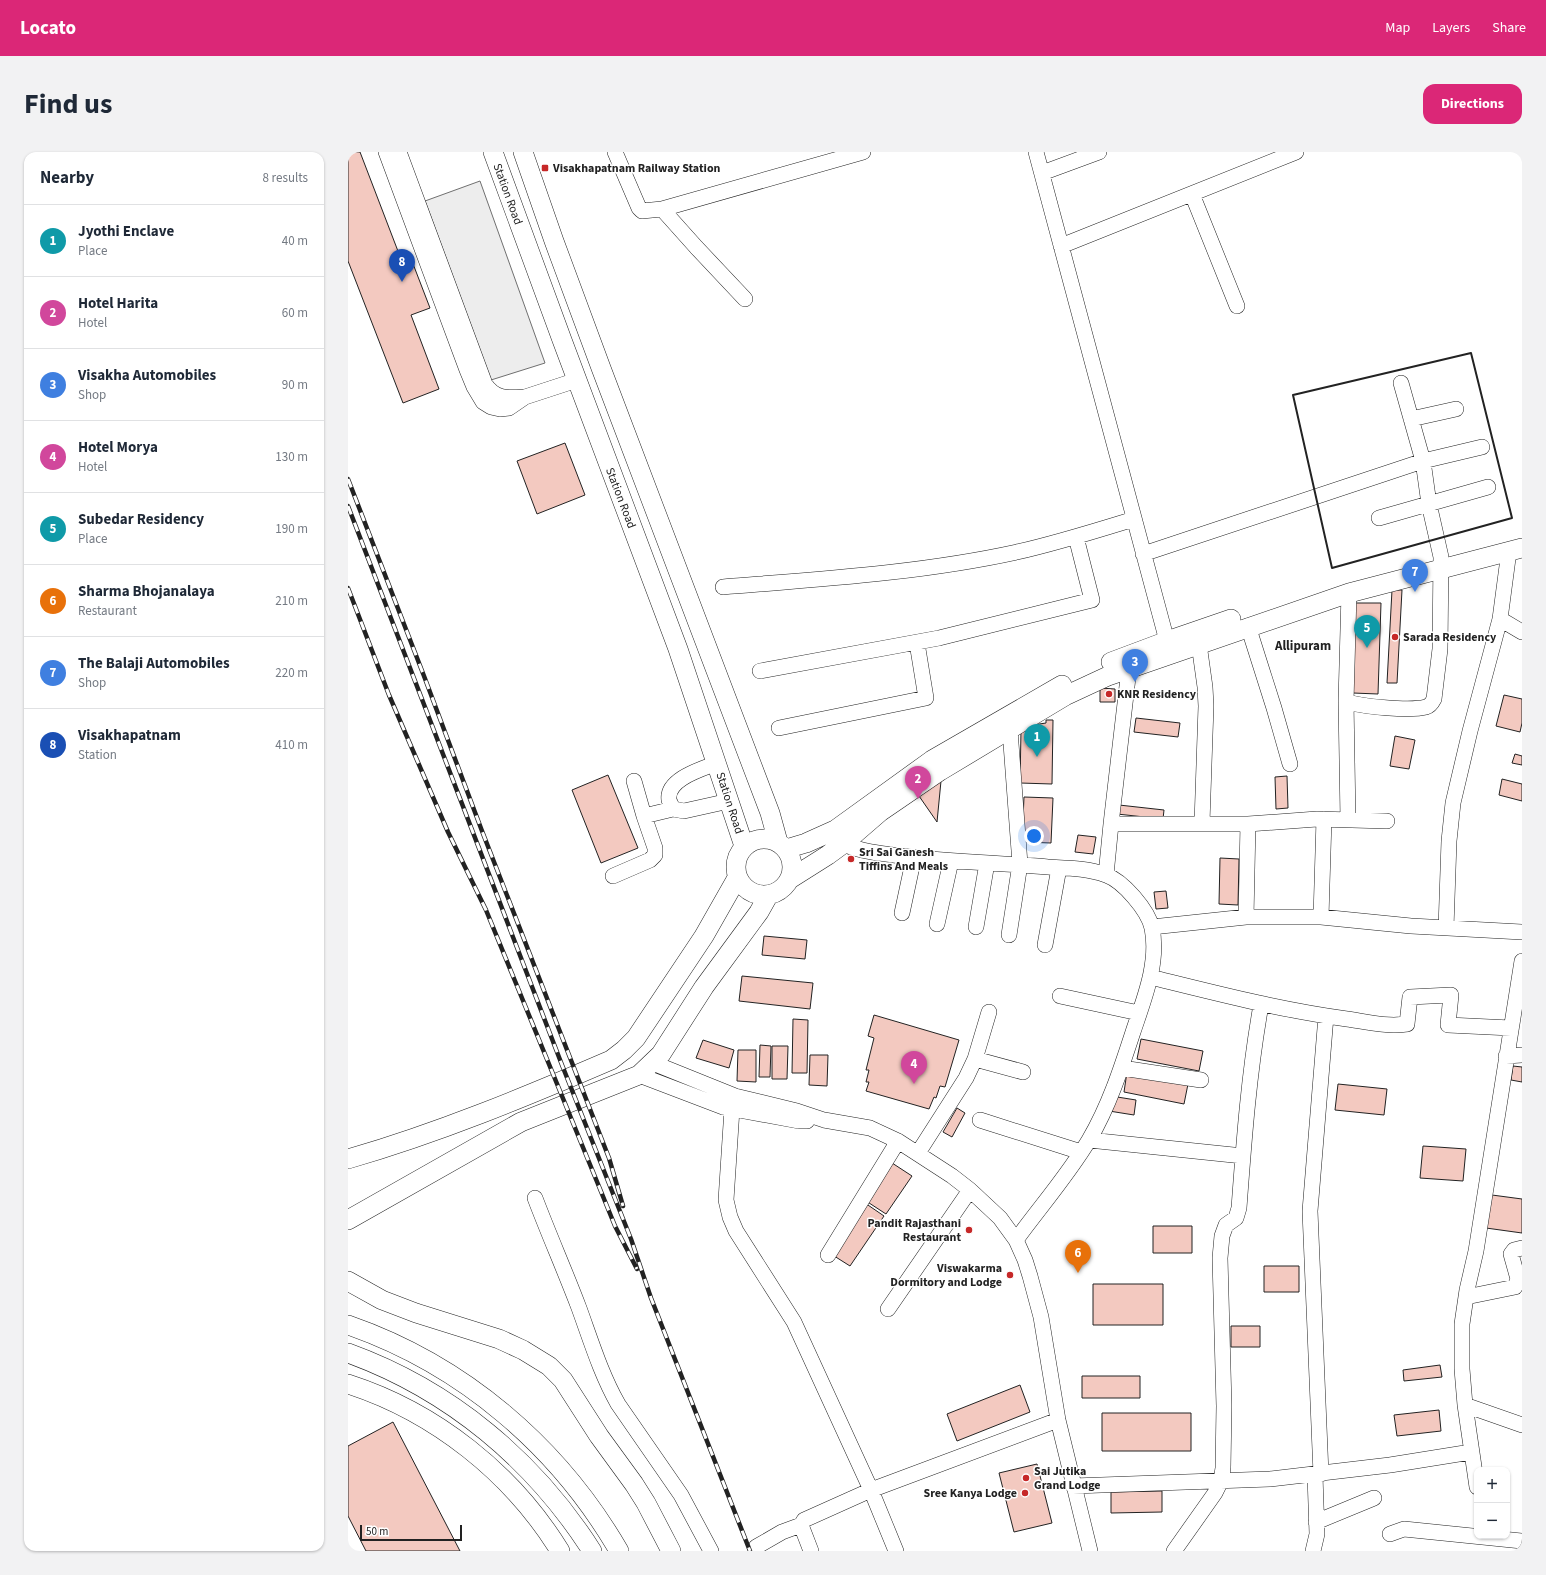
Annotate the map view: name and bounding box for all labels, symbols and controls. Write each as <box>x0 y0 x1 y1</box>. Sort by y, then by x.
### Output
text: Locato <box>20 15 76 42</box>
text: Map <box>1385 18 1410 38</box>
text: Layers <box>1432 18 1470 38</box>
text: Share <box>1492 18 1526 38</box>
text: Find us <box>24 84 112 124</box>
button: Directions <box>1423 84 1522 124</box>
place label: Visakhapatnam Railway Station <box>552 160 721 177</box>
street label: Station Road <box>489 161 526 227</box>
marker: Visakhapatnam Railway Station <box>540 163 550 173</box>
text: Nearby <box>40 166 94 190</box>
text: 8 results <box>263 169 308 187</box>
text: Jyothi Enclave <box>78 221 174 242</box>
text: 1 <box>50 232 56 250</box>
text: 40 m <box>282 232 308 250</box>
text: Place <box>78 242 107 260</box>
pin: 8 <box>389 249 415 282</box>
text: Hotel Harita <box>78 293 158 314</box>
text: 2 <box>50 304 56 322</box>
text: 60 m <box>282 304 308 322</box>
text: Hotel <box>78 314 107 332</box>
text: Visakha Automobiles <box>78 365 216 386</box>
text: 3 <box>50 376 56 394</box>
text: 90 m <box>282 376 308 394</box>
text: Shop <box>78 386 106 404</box>
text: Hotel Morya <box>78 437 158 458</box>
text: 4 <box>50 448 56 466</box>
text: 130 m <box>275 448 308 466</box>
text: Hotel <box>78 458 107 476</box>
street label: Station Road <box>601 465 640 531</box>
text: Subedar Residency <box>78 509 204 530</box>
text: 5 <box>50 520 56 538</box>
text: 190 m <box>275 520 308 538</box>
text: Place <box>78 530 107 548</box>
pin: 7 <box>1402 559 1428 592</box>
text: Sharma Bhojanalaya <box>78 581 215 602</box>
text: 6 <box>50 592 56 610</box>
text: 210 m <box>275 592 308 610</box>
text: Restaurant <box>78 602 137 620</box>
pin: 5 <box>1354 615 1380 648</box>
place label: Sarada Residency <box>1403 629 1497 646</box>
marker: Sarada Residency <box>1390 632 1400 642</box>
district label: Allipuram <box>1274 637 1331 655</box>
pin: 3 <box>1122 649 1148 682</box>
text: The Balaji Automobiles <box>78 653 230 674</box>
text: 7 <box>50 664 56 682</box>
text: 220 m <box>275 664 308 682</box>
text: Shop <box>78 674 106 692</box>
place label: KNR Residency <box>1117 686 1197 703</box>
marker: KNR Residency <box>1104 689 1114 699</box>
pin: 1 <box>1024 724 1050 757</box>
text: Visakhapatnam <box>78 725 181 746</box>
text: 8 <box>50 736 56 754</box>
text: 410 m <box>275 736 308 754</box>
text: Station <box>78 746 117 764</box>
pin: 2 <box>905 766 931 799</box>
street label: Station Road <box>712 770 748 836</box>
your location <box>1024 826 1044 846</box>
place label: Sri Sai Ganesh Tiffins And Meals <box>859 844 948 875</box>
marker: Sri Sai Ganesh Tiffins And Meals <box>846 854 856 864</box>
pin: 4 <box>901 1051 927 1084</box>
place label: Pandit Rajasthani Restaurant <box>868 1215 961 1246</box>
marker: Pandit Rajasthani Restaurant <box>964 1225 974 1235</box>
pin: 6 <box>1065 1240 1091 1273</box>
place label: Viswakarma Dormitory and Lodge <box>890 1260 1002 1291</box>
marker: Viswakarma Dormitory and Lodge <box>1005 1270 1015 1280</box>
place label: Sai Jutika Grand Lodge <box>1034 1463 1101 1494</box>
map controls <box>1474 1467 1510 1539</box>
button: + <box>1474 1467 1510 1503</box>
marker: Sai Jutika Grand Lodge <box>1021 1473 1031 1483</box>
place label: Sree Kanya Lodge <box>924 1485 1017 1502</box>
marker: Sree Kanya Lodge <box>1020 1488 1030 1498</box>
button: − <box>1474 1503 1510 1539</box>
scale bar <box>360 1523 462 1542</box>
text: 50 m <box>366 1524 388 1539</box>

